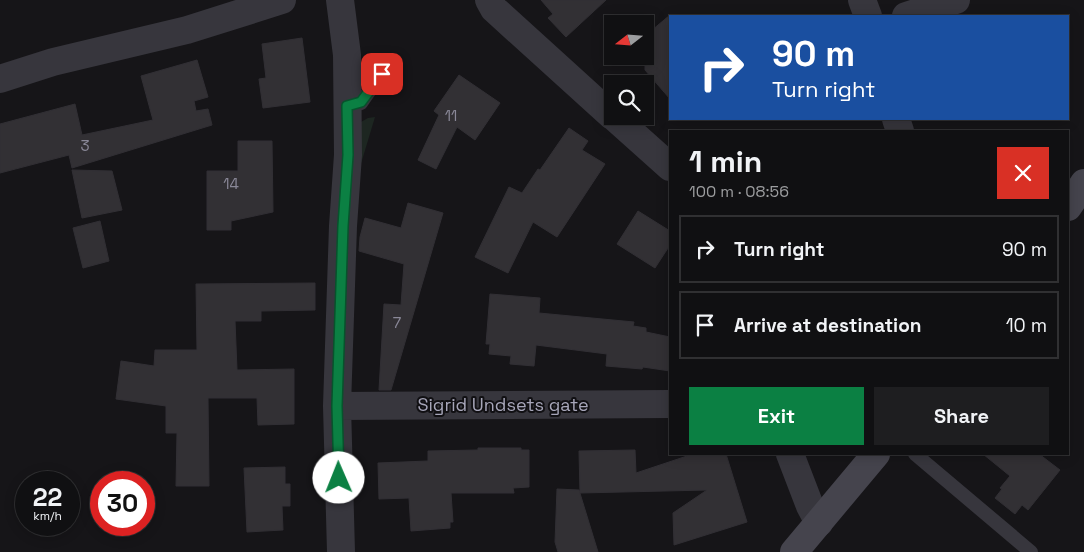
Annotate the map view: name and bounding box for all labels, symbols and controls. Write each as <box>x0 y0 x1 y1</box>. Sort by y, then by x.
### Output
north arrow <box>604 15 654 65</box>
map controls <box>604 15 654 125</box>
text: 90 m <box>772 32 855 76</box>
icon: right <box>689 35 754 100</box>
pin <box>361 53 403 95</box>
icon: arrive <box>368 60 396 88</box>
button: search <box>604 75 654 125</box>
text: Turn right <box>772 75 875 103</box>
house number: 11 <box>445 106 457 125</box>
house number: 3 <box>80 136 90 155</box>
text: 1 min <box>689 142 762 181</box>
button: close <box>997 147 1049 199</box>
house number: 14 <box>223 174 239 193</box>
text: 100 m · 08:56 <box>689 181 789 202</box>
icon: right <box>691 235 719 263</box>
text: Turn right <box>734 237 824 262</box>
text: 90 m <box>1002 237 1047 262</box>
icon: arrive <box>691 311 719 339</box>
house number: 7 <box>393 313 401 332</box>
text: Arrive at destination <box>734 313 922 338</box>
text: 10 m <box>1006 313 1047 338</box>
button: Exit <box>689 387 864 445</box>
button: Share <box>874 387 1049 445</box>
street label: Sigrid Undsets gate <box>417 393 589 416</box>
position arrow <box>312 451 364 503</box>
speed limit sign: 30 <box>90 471 155 536</box>
text: 22 <box>33 481 62 513</box>
text: km/h <box>33 508 62 524</box>

